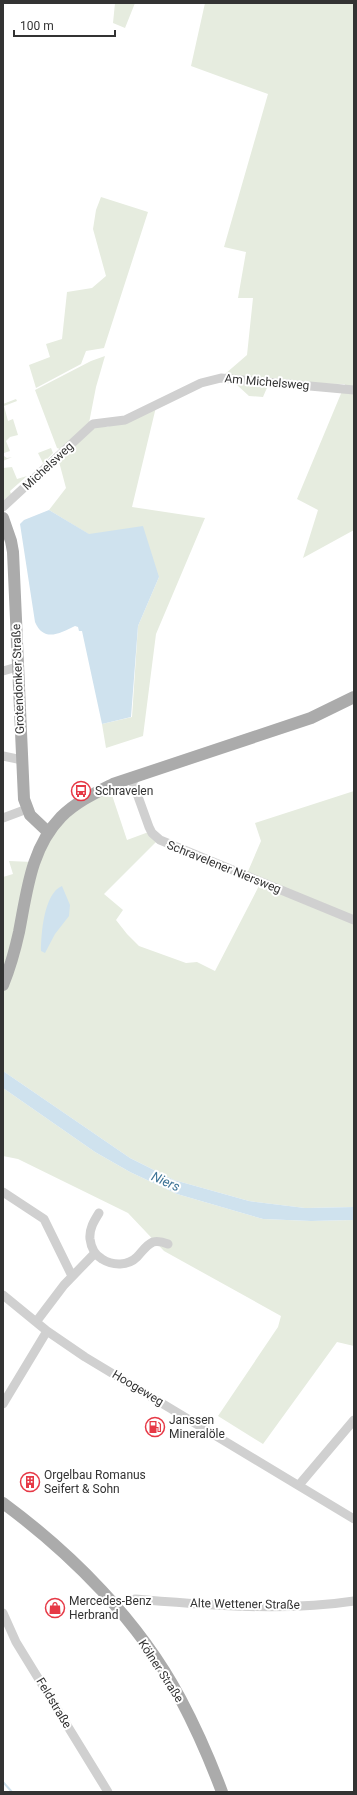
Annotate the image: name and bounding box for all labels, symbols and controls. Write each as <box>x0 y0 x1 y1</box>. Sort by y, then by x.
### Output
scale bar <box>14 12 115 38</box>
text: 100 m <box>20 19 54 33</box>
street label: Am Michelsweg <box>224 371 310 393</box>
street label: Michelsweg <box>20 439 76 493</box>
street label: Grotendonker Straße <box>9 624 27 734</box>
bus stop icon: Schravelen <box>70 780 92 802</box>
place label: Schravelen <box>95 784 153 798</box>
street label: Schravelener Niersweg <box>165 838 283 896</box>
water label: Niers <box>149 1169 183 1195</box>
street label: Hoogeweg <box>110 1367 166 1409</box>
place label: Janssen Mineralöle <box>169 1413 225 1441</box>
fuel station icon: Janssen Mineralöle <box>144 1416 166 1438</box>
place label: Orgelbau Romanus Seifert & Sohn <box>44 1468 146 1496</box>
building icon: Orgelbau Romanus Seifert & Sohn <box>19 1471 41 1493</box>
place label: Mercedes-Benz Herbrand <box>69 1594 152 1622</box>
street label: Alte Wettener Straße <box>190 1596 300 1612</box>
shop icon: Mercedes-Benz Herbrand <box>44 1597 66 1619</box>
street label: Kölner Straße <box>136 1637 186 1705</box>
street label: Feldstraße <box>33 1675 75 1731</box>

